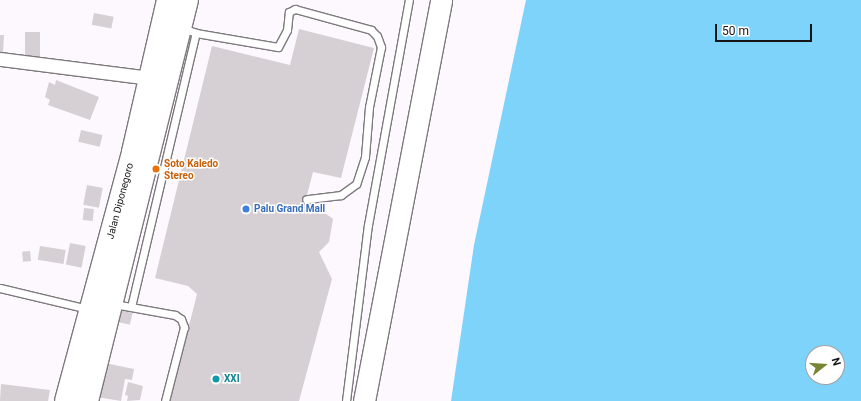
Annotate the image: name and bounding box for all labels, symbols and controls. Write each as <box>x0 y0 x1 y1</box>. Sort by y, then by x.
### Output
scale bar <box>717 16 814 42</box>
text: 50 m <box>722 24 749 38</box>
place label: Soto Kaledo Stereo <box>164 157 218 180</box>
street label: Jalan Diponegoro <box>104 162 136 240</box>
marker: Soto Kaledo Stereo <box>151 164 161 174</box>
place label: Palu Grand Mall <box>254 203 325 215</box>
marker: Palu Grand Mall <box>241 204 251 214</box>
north arrow <box>805 345 845 385</box>
text: N <box>829 356 843 367</box>
place label: XXI <box>224 373 240 385</box>
marker: XXI <box>211 374 221 384</box>

